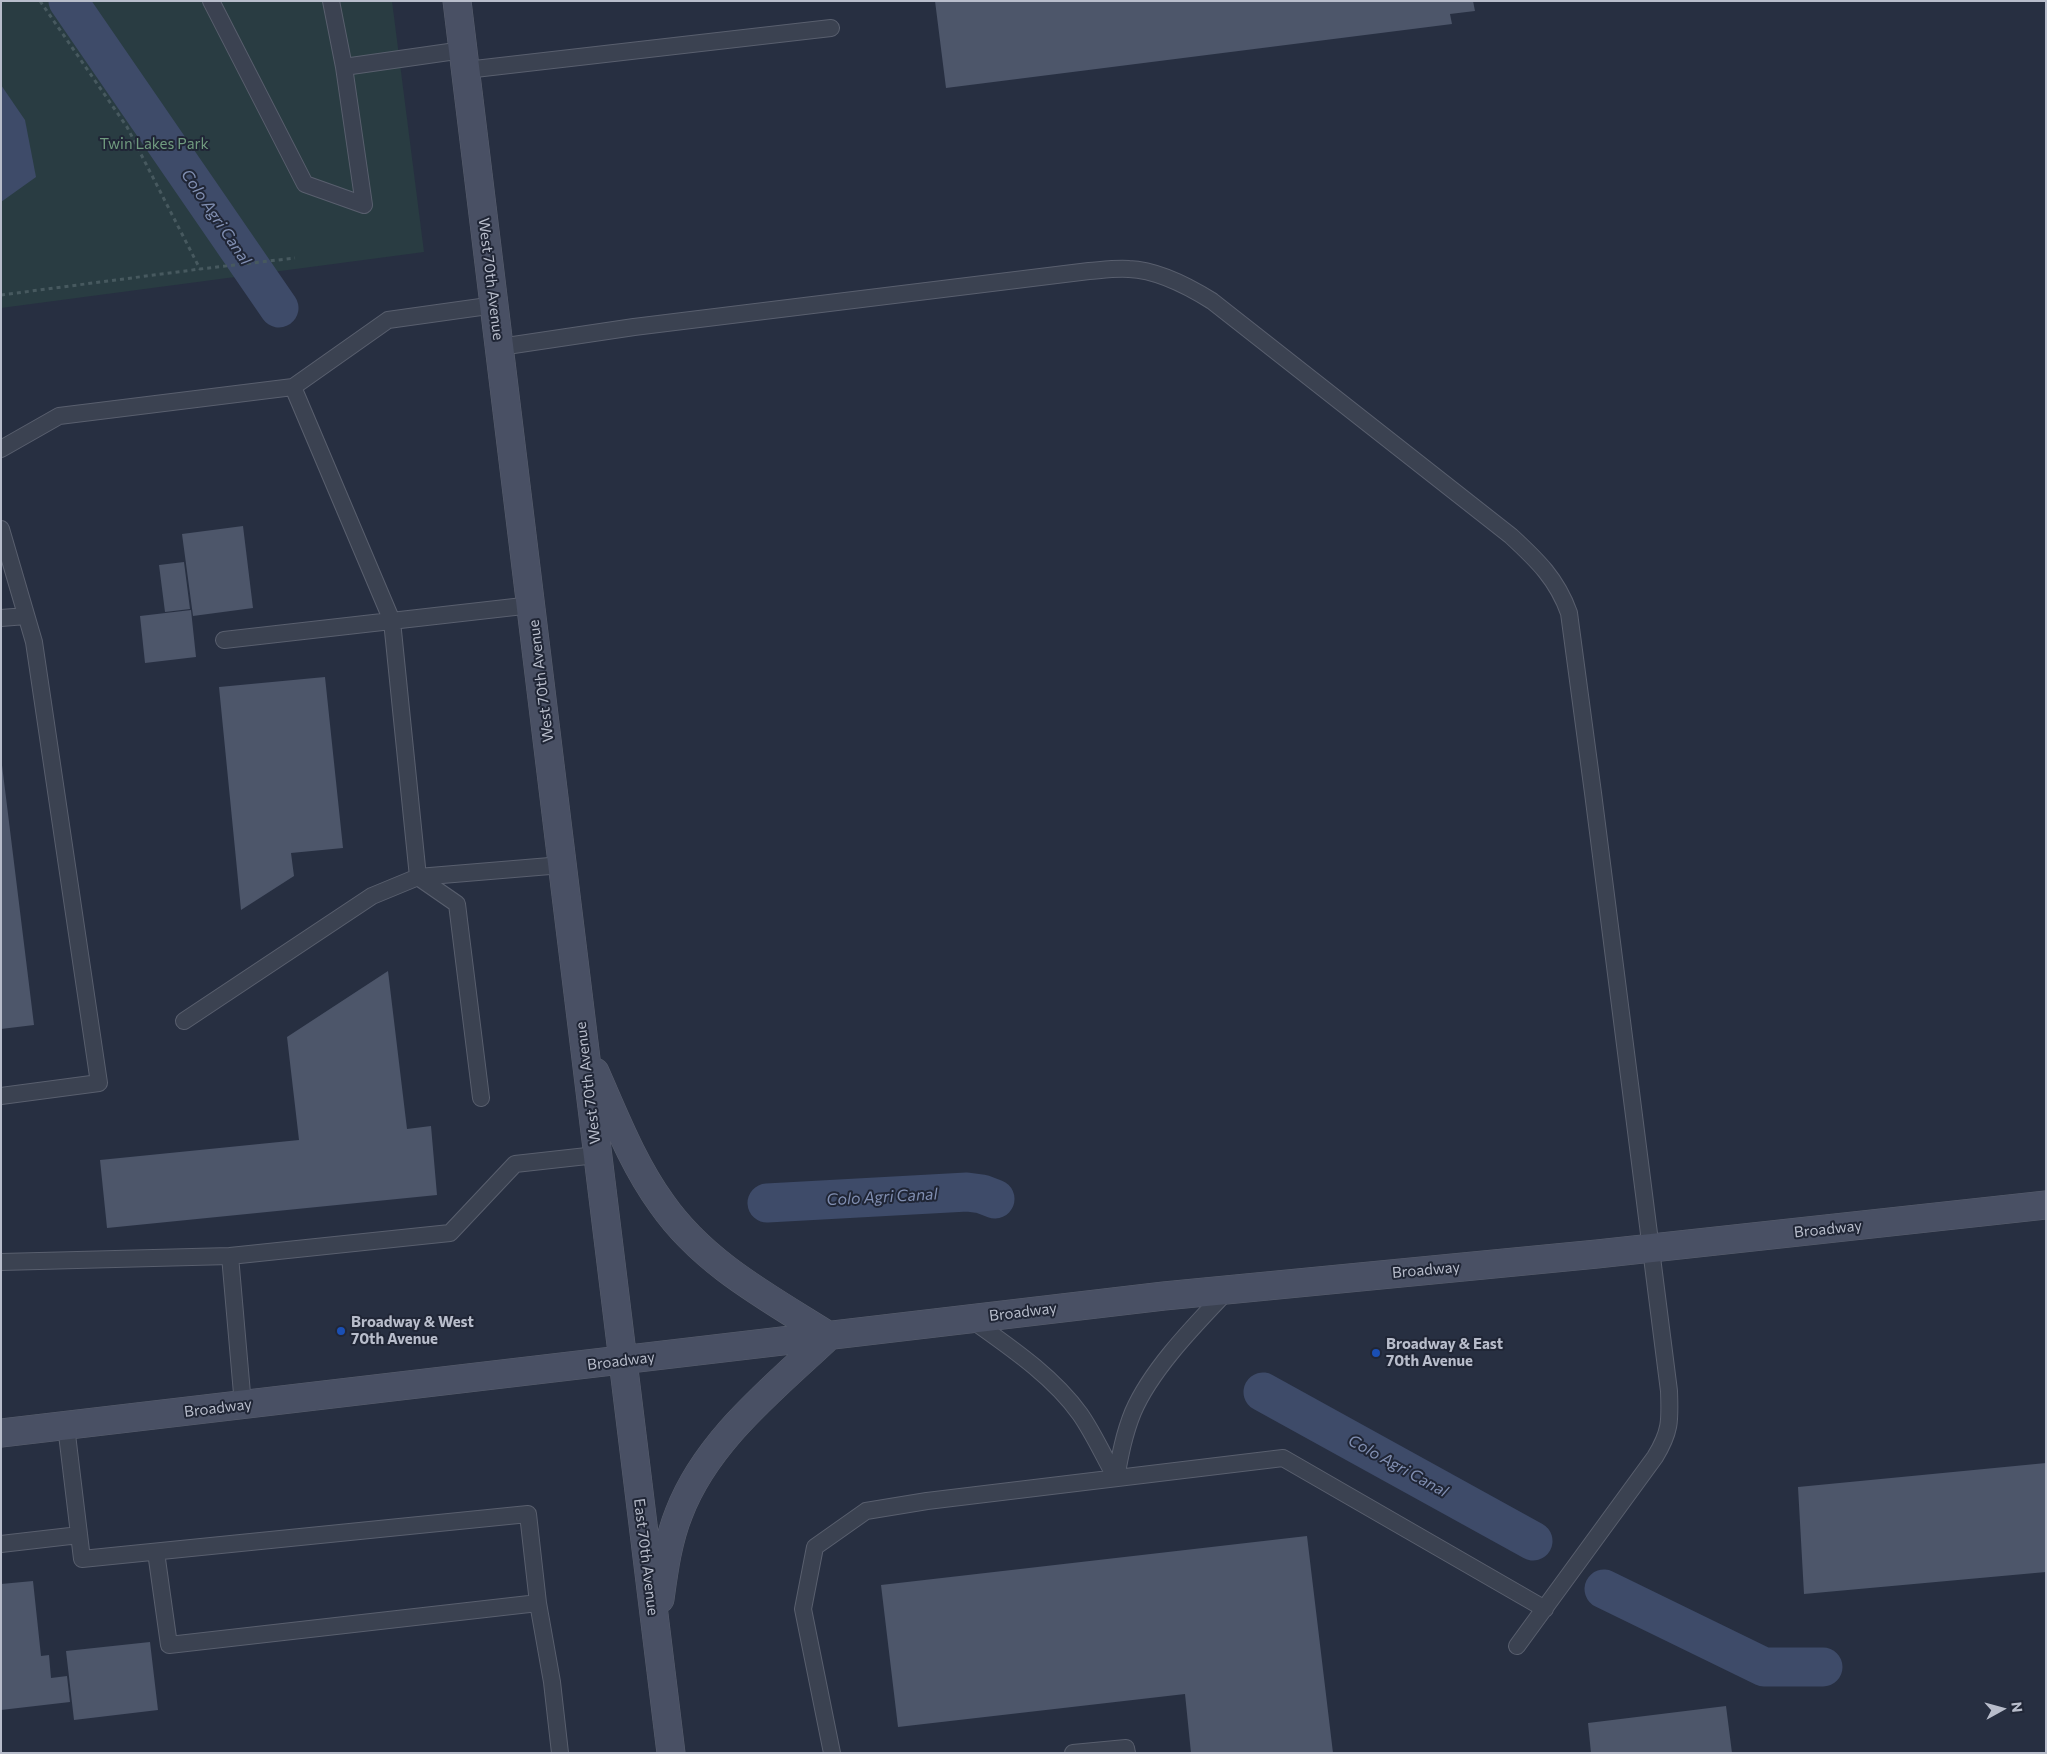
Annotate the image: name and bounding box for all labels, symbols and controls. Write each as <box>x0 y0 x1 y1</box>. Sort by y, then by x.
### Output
park label: Twin Lakes Park <box>99 135 209 153</box>
water label: Colo Agri Canal <box>177 166 255 268</box>
street label: West 70th Avenue <box>475 217 507 341</box>
street label: West 70th Avenue <box>525 619 557 743</box>
street label: West 70th Avenue <box>572 1021 604 1145</box>
water label: Colo Agri Canal <box>826 1185 938 1209</box>
street label: Broadway <box>1793 1216 1863 1242</box>
street label: Broadway <box>1391 1258 1461 1282</box>
street label: Broadway <box>988 1299 1058 1325</box>
place label: Broadway & West 70th Avenue <box>351 1313 474 1348</box>
marker: Broadway & West 70th Avenue <box>335 1325 347 1337</box>
place label: Broadway & East 70th Avenue <box>1386 1335 1503 1370</box>
marker: Broadway & East 70th Avenue <box>1370 1347 1382 1359</box>
street label: Broadway <box>586 1348 656 1374</box>
street label: Broadway <box>183 1395 253 1421</box>
water label: Colo Agri Canal <box>1345 1431 1451 1501</box>
street label: East 70th Avenue <box>630 1497 662 1617</box>
north arrow <box>1977 1684 2027 1734</box>
text: N <box>2008 1701 2026 1713</box>

